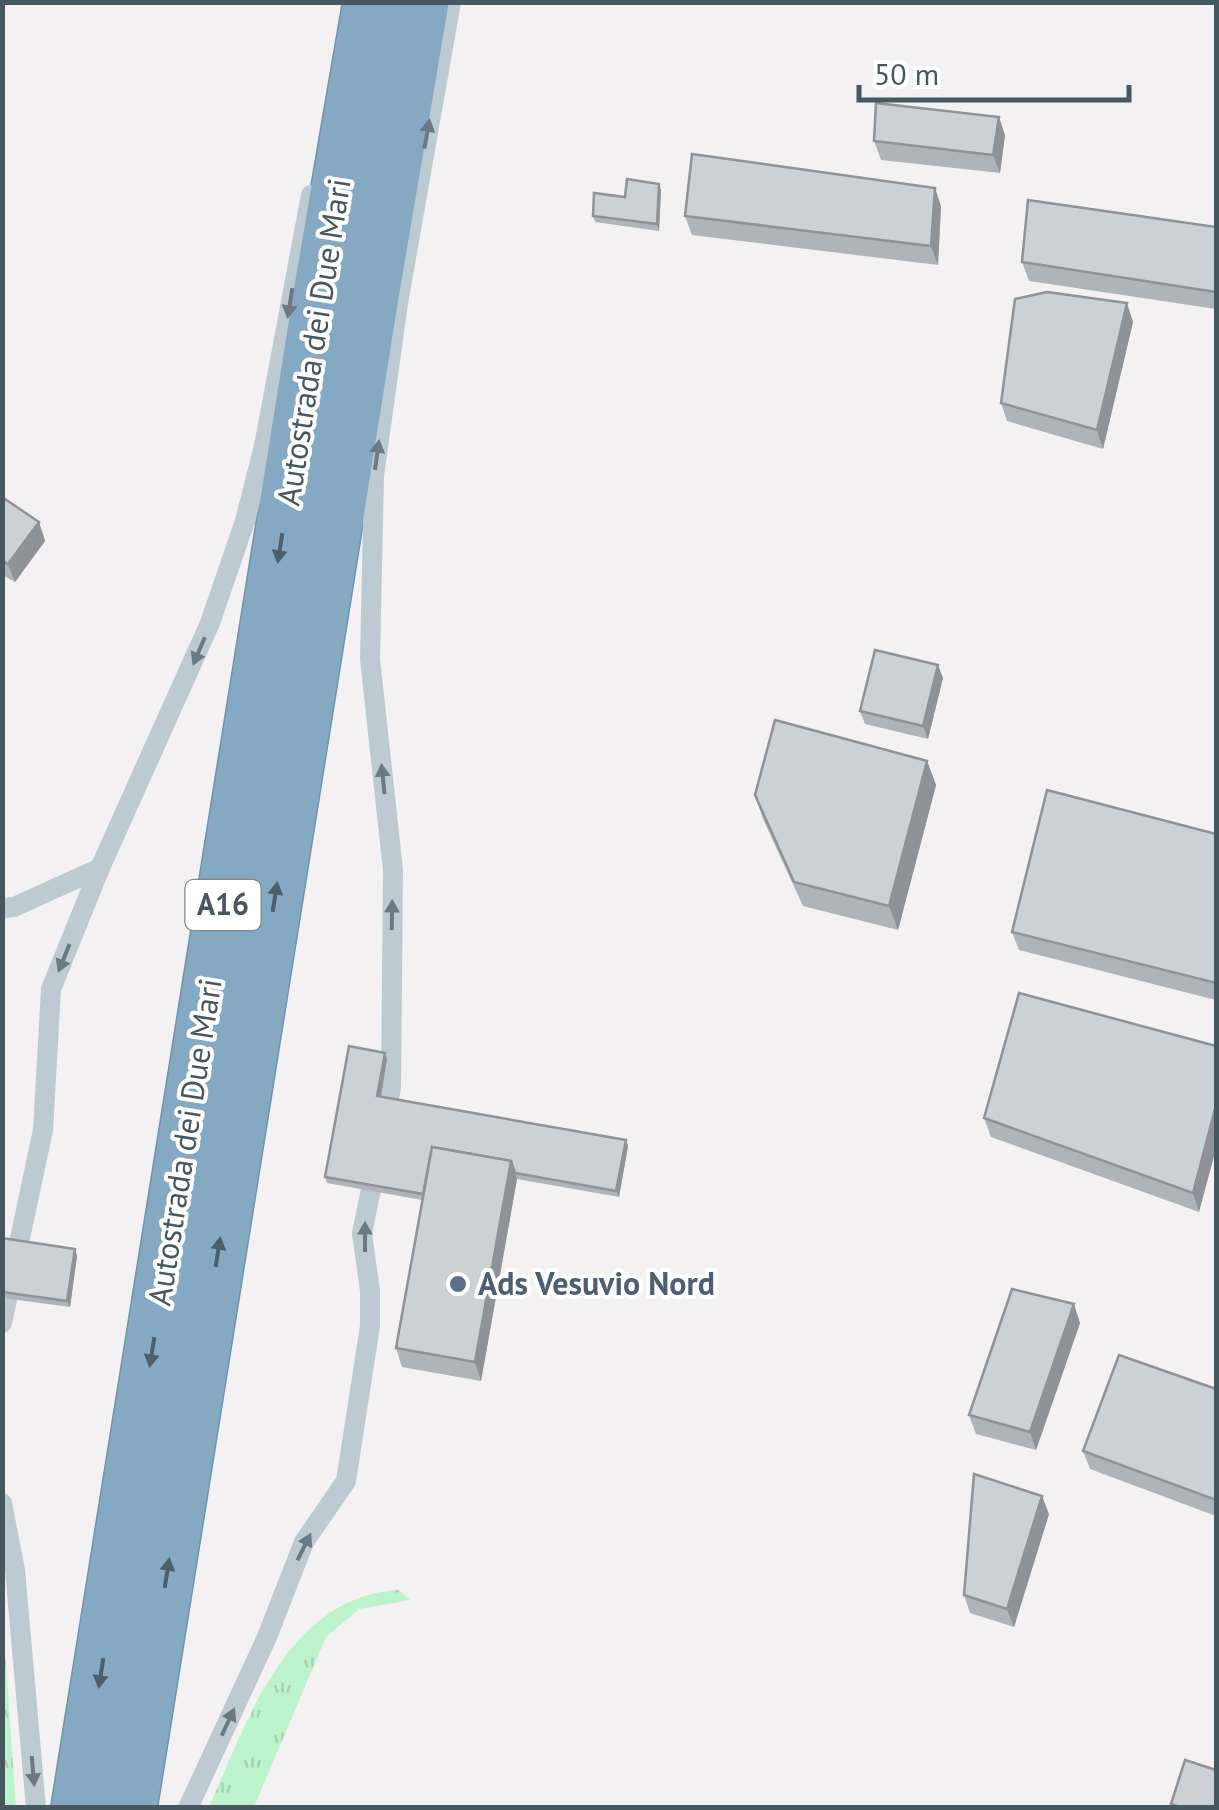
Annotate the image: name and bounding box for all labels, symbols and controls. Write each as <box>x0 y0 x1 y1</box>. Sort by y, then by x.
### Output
scale bar <box>859 40 1129 102</box>
text: 50 m <box>874 54 939 93</box>
one-way arrow <box>420 117 435 149</box>
street label: Autostrada dei Due Mari <box>266 175 360 508</box>
one-way arrow <box>281 288 297 320</box>
one-way arrow <box>369 438 385 470</box>
one-way arrow <box>272 532 288 564</box>
one-way arrow <box>190 636 206 666</box>
one-way arrow <box>375 762 391 794</box>
road number: A16 <box>186 880 260 930</box>
one-way arrow <box>267 880 283 912</box>
one-way arrow <box>384 898 400 930</box>
one-way arrow <box>55 943 71 973</box>
street label: Autostrada dei Due Mari <box>137 975 231 1308</box>
one-way arrow <box>357 1221 373 1252</box>
one-way arrow <box>211 1236 226 1267</box>
place label: Ads Vesuvio Nord <box>478 1262 715 1304</box>
marker: Ads Vesuvio Nord <box>447 1273 469 1295</box>
one-way arrow <box>144 1337 159 1369</box>
one-way arrow <box>295 1532 312 1561</box>
one-way arrow <box>159 1557 175 1588</box>
one-way arrow <box>92 1658 108 1690</box>
one-way arrow <box>219 1708 236 1737</box>
one-way arrow <box>26 1756 42 1788</box>

